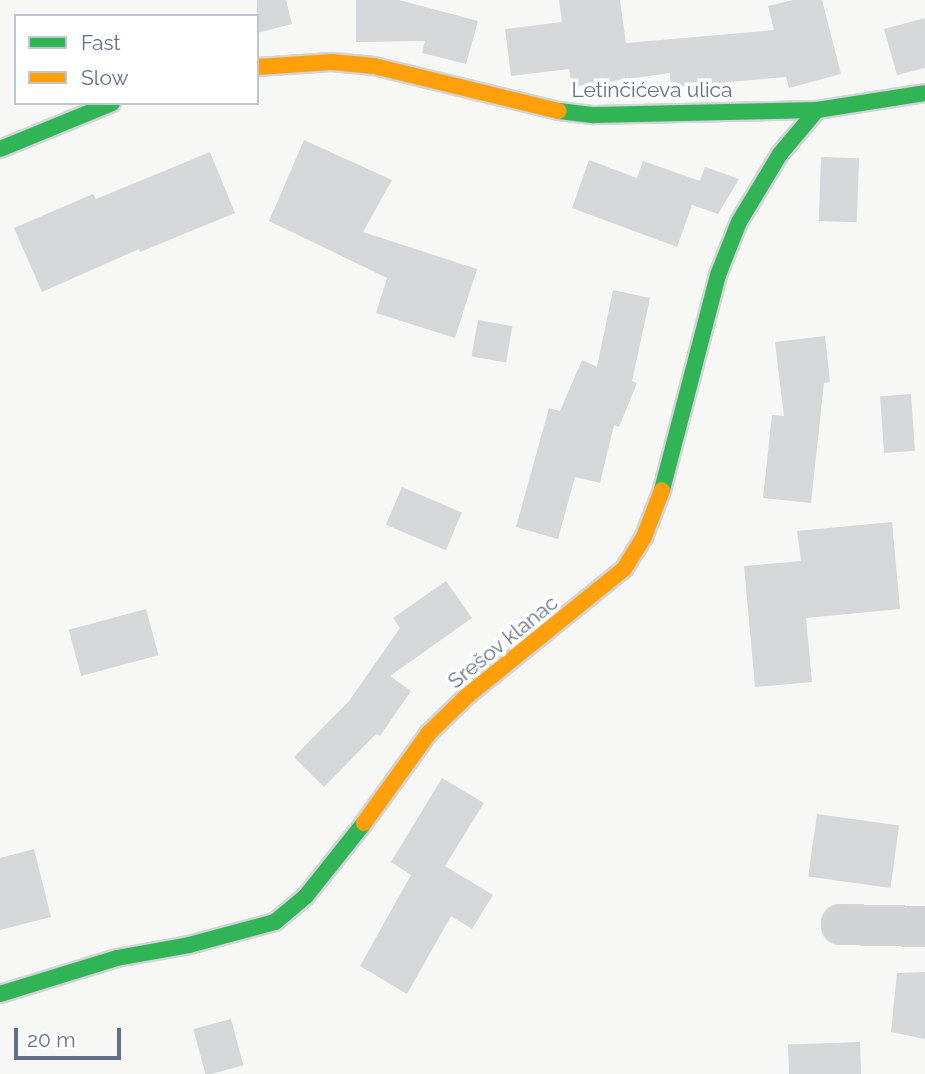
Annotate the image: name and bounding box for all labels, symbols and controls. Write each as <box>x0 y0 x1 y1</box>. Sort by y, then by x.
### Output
legend <box>14 14 259 105</box>
text: Fast <box>81 30 121 55</box>
text: Slow <box>81 65 129 90</box>
street label: Letinčićeva ulica <box>571 77 733 103</box>
street label: Srešov klanac <box>443 590 563 694</box>
scale bar <box>18 1014 124 1058</box>
text: 20 m <box>27 1027 75 1052</box>

